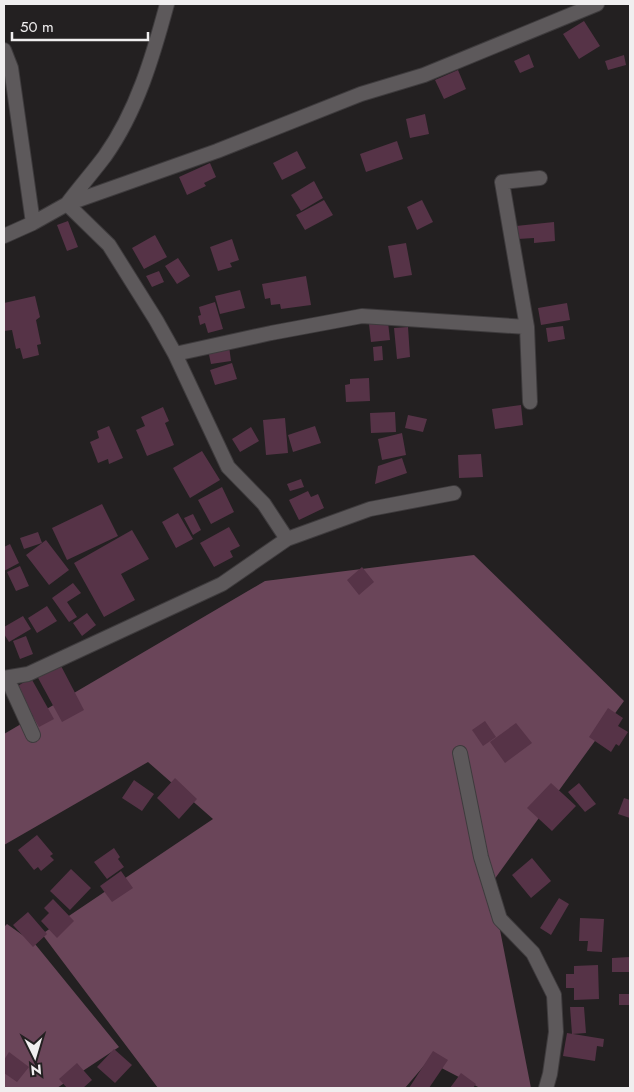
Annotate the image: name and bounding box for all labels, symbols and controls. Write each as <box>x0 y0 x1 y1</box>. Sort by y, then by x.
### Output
scale bar <box>12 10 149 42</box>
text: 50 m <box>20 16 54 38</box>
north arrow <box>10 1032 60 1082</box>
text: N <box>30 1060 43 1080</box>

